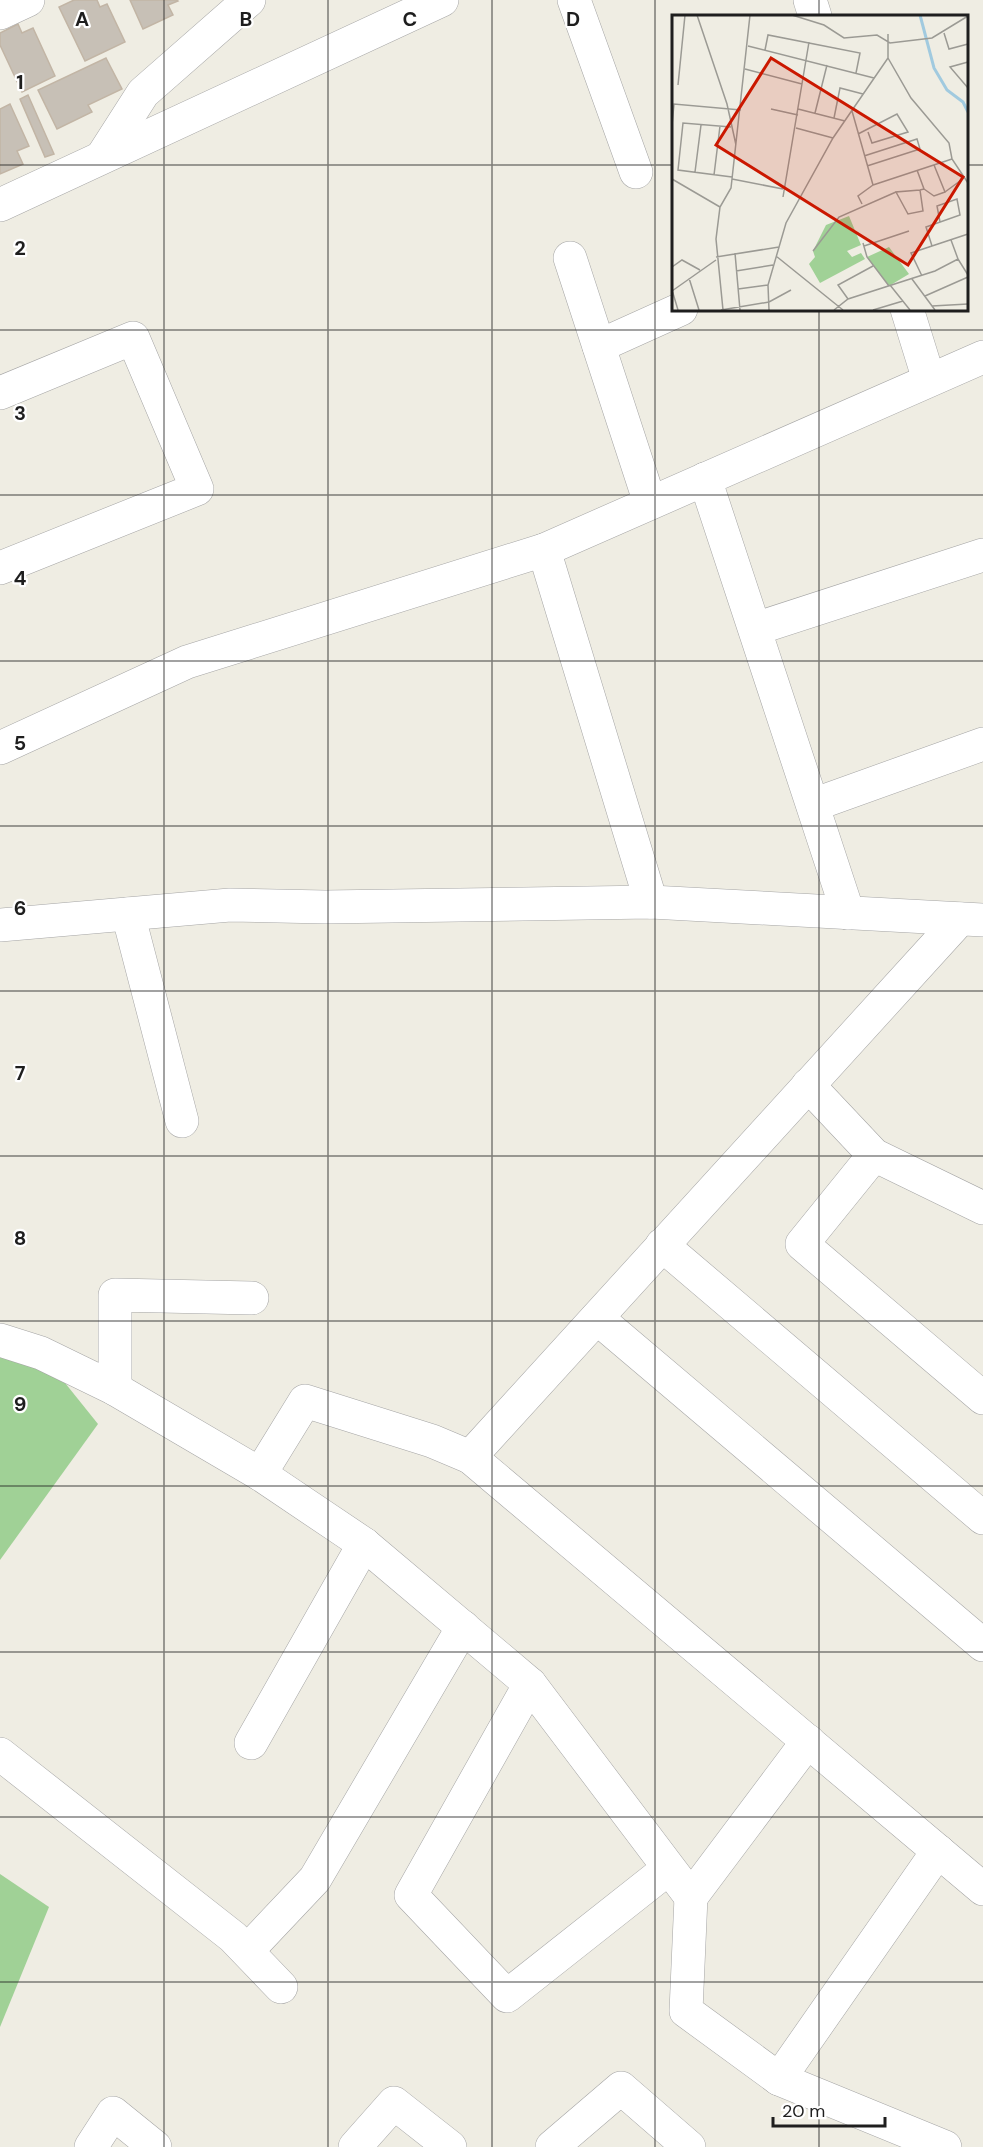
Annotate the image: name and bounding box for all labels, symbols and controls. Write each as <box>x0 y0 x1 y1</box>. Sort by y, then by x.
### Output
text: A <box>75 6 89 32</box>
text: B <box>240 6 252 32</box>
text: C <box>403 6 417 32</box>
text: D <box>566 6 580 32</box>
inset map <box>672 15 968 310</box>
text: 1 <box>16 69 24 95</box>
text: 2 <box>14 235 26 261</box>
text: 3 <box>14 400 26 426</box>
text: 4 <box>14 565 27 591</box>
text: 5 <box>14 730 26 756</box>
text: 6 <box>14 895 26 921</box>
text: 7 <box>15 1060 26 1086</box>
text: 8 <box>14 1225 26 1251</box>
text: 9 <box>14 1391 26 1417</box>
scale bar <box>773 2090 886 2128</box>
text: 20 m <box>782 2099 825 2123</box>

